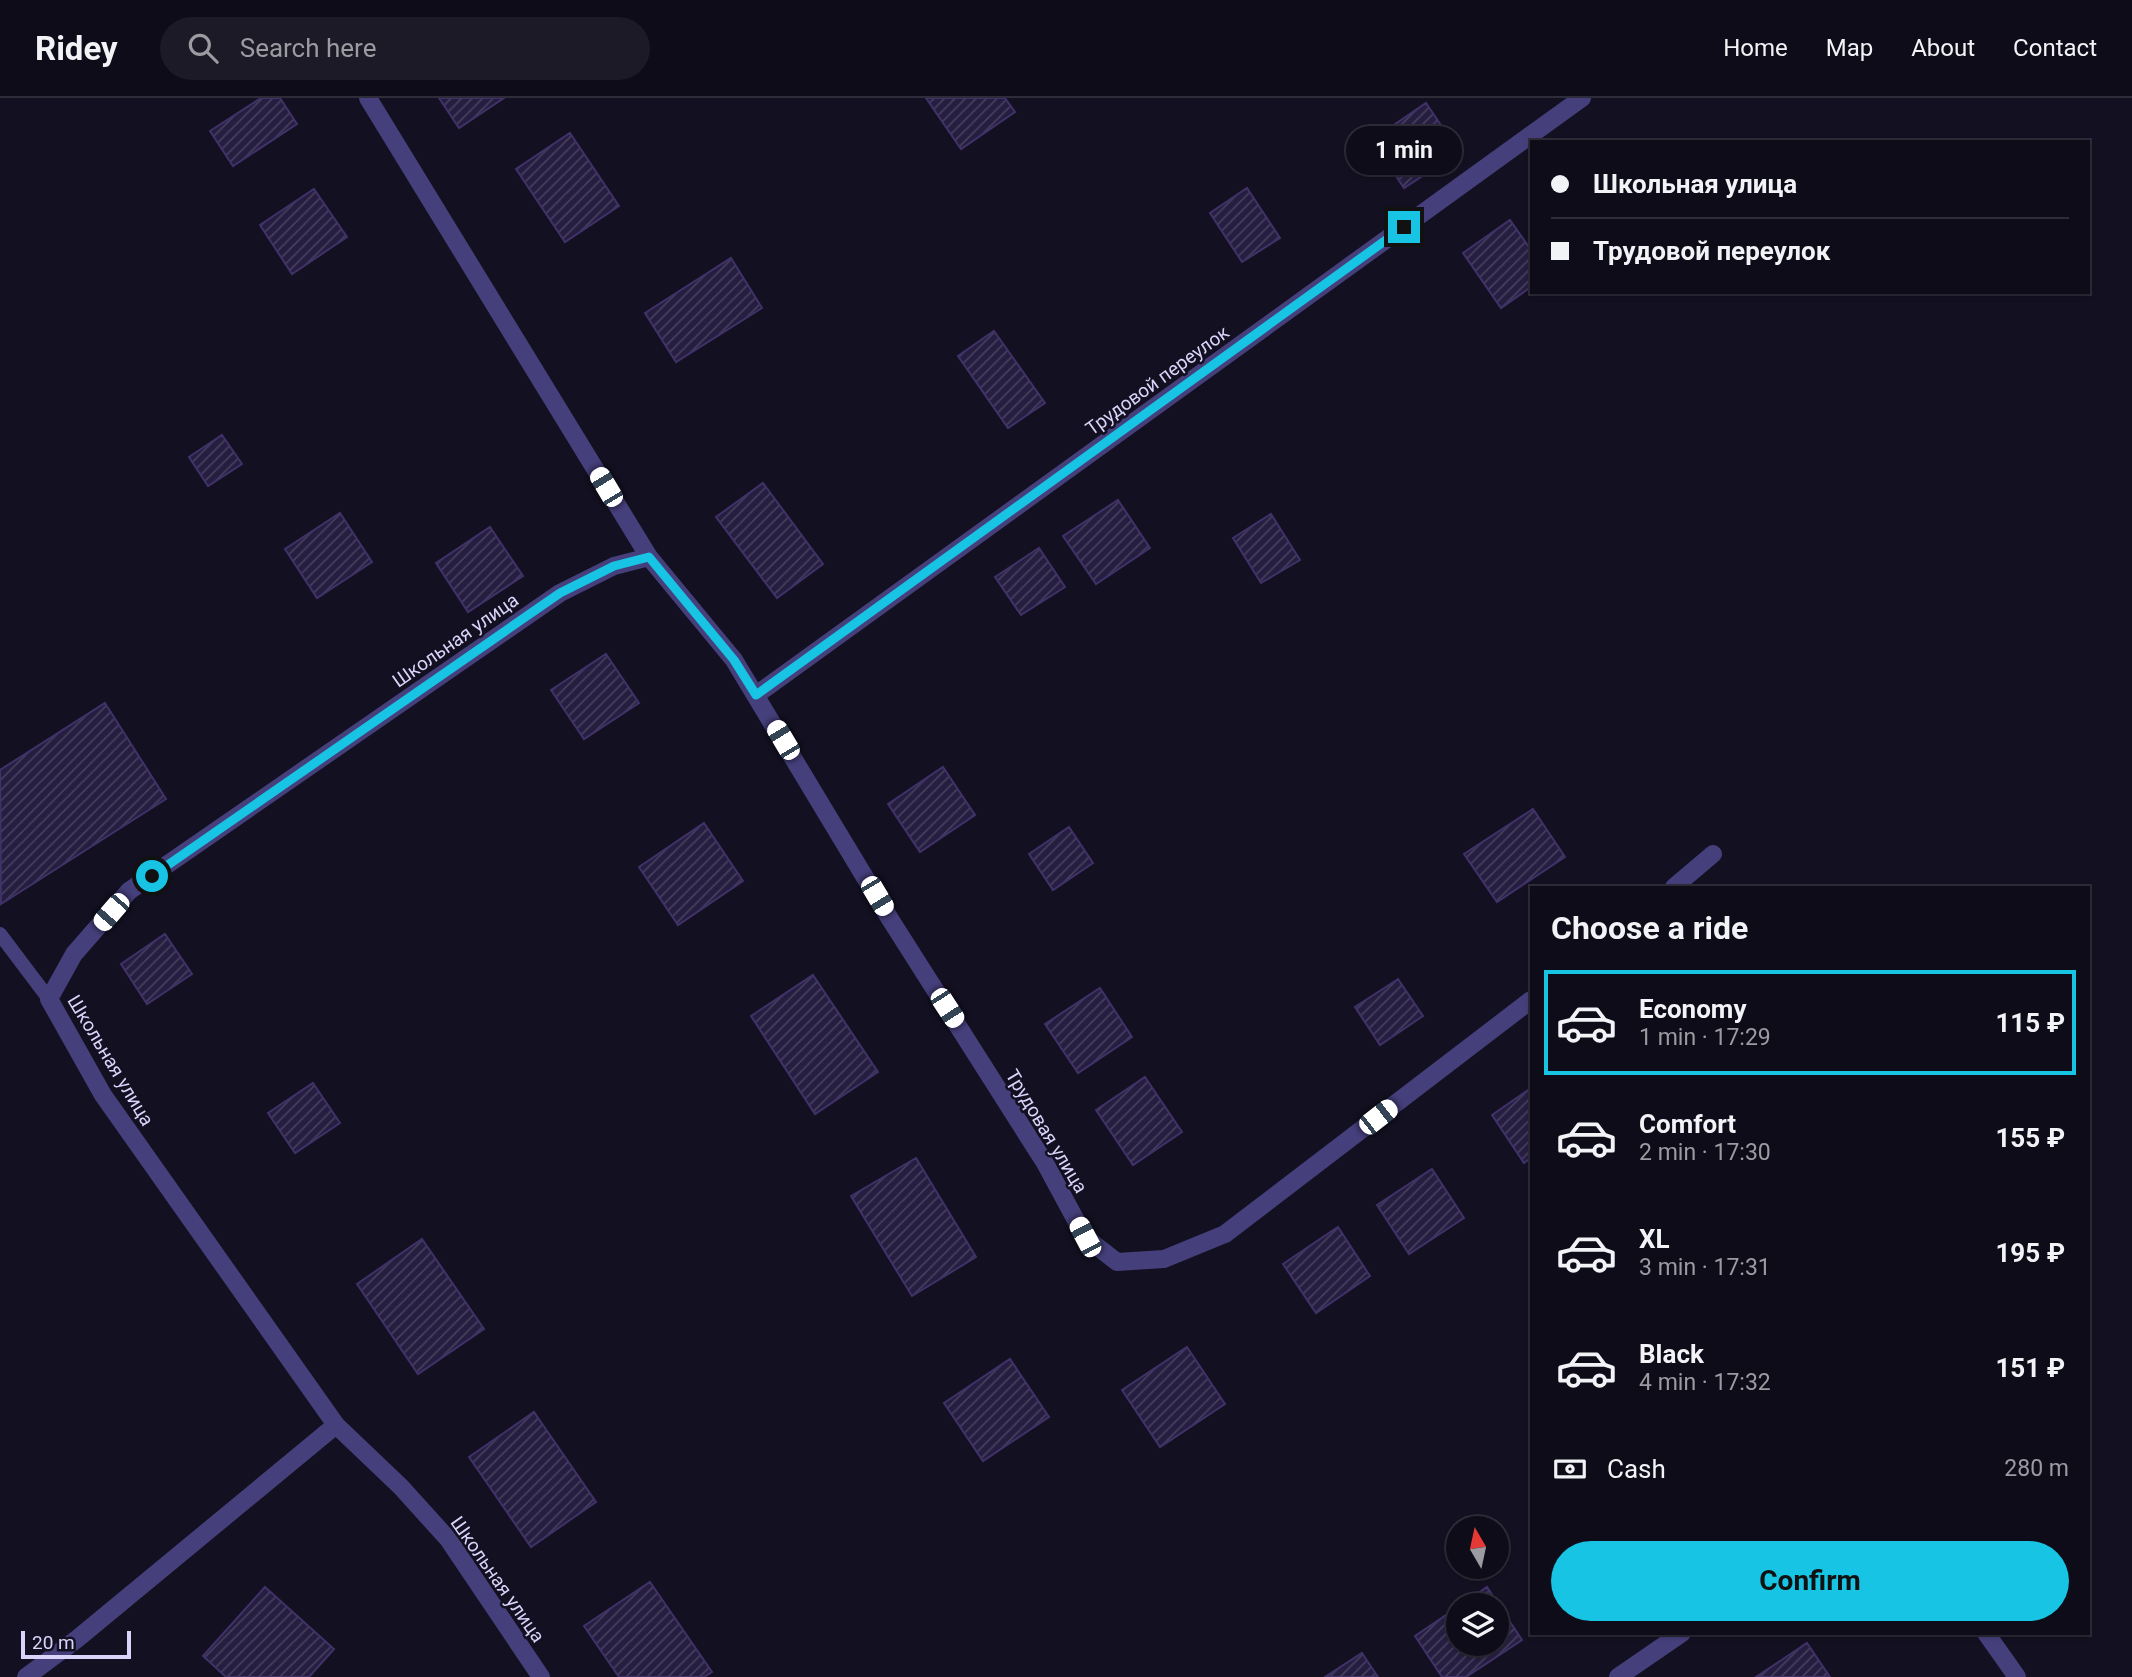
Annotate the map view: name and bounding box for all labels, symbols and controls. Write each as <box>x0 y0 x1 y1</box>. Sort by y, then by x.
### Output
search box <box>160 17 650 80</box>
text: Ridey <box>35 29 118 68</box>
icon: search <box>184 29 222 67</box>
text: Search here <box>240 33 376 63</box>
text: Home <box>1723 34 1788 62</box>
text: Map <box>1826 34 1873 62</box>
text: About <box>1911 34 1975 62</box>
text: Contact <box>2013 34 2097 62</box>
callout: 1 min <box>1346 125 1462 174</box>
text: 1 min <box>1375 137 1433 164</box>
text: Школьная улица <box>1593 169 1797 199</box>
route end <box>1388 211 1420 243</box>
text: Трудовой переулок <box>1593 236 1830 266</box>
street label: Трудовой переулок <box>1081 320 1234 440</box>
car <box>587 464 626 510</box>
street label: Школьная улица <box>388 588 523 692</box>
car <box>764 717 803 763</box>
route start <box>136 860 168 892</box>
car <box>858 873 897 919</box>
car <box>90 889 133 935</box>
text: Choose a ride <box>1551 909 1748 947</box>
car <box>927 985 968 1031</box>
street label: Школьная улица <box>62 991 159 1130</box>
icon: car <box>1555 991 1618 1054</box>
text: Economy <box>1639 994 1746 1024</box>
text: 115 ₽ <box>1995 1008 2065 1038</box>
text: 1 min · 17:29 <box>1639 1024 1771 1051</box>
street label: Трудовая улица <box>1001 1065 1093 1197</box>
car <box>1355 1096 1402 1138</box>
icon: car <box>1555 1106 1618 1169</box>
text: Comfort <box>1639 1109 1736 1139</box>
text: 155 ₽ <box>1995 1123 2065 1153</box>
text: 2 min · 17:30 <box>1639 1139 1771 1166</box>
car <box>1066 1214 1105 1260</box>
icon: car <box>1555 1221 1618 1284</box>
text: XL <box>1639 1224 1670 1254</box>
text: 195 ₽ <box>1995 1238 2065 1268</box>
text: 3 min · 17:31 <box>1639 1254 1771 1281</box>
icon: car <box>1555 1336 1618 1399</box>
text: Black <box>1639 1339 1704 1369</box>
text: 151 ₽ <box>1995 1353 2065 1383</box>
text: 4 min · 17:32 <box>1639 1369 1771 1396</box>
icon: cash <box>1551 1450 1589 1488</box>
text: Cash <box>1607 1454 1666 1484</box>
text: 280 m <box>2004 1455 2069 1482</box>
street label: Школьная улица <box>446 1512 550 1647</box>
north arrow <box>1446 1516 1508 1578</box>
map controls <box>1446 1516 1509 1656</box>
button: Confirm <box>1551 1541 2069 1621</box>
button: layers <box>1446 1593 1509 1656</box>
scale bar <box>21 1628 131 1660</box>
text: 20 m <box>32 1631 75 1654</box>

